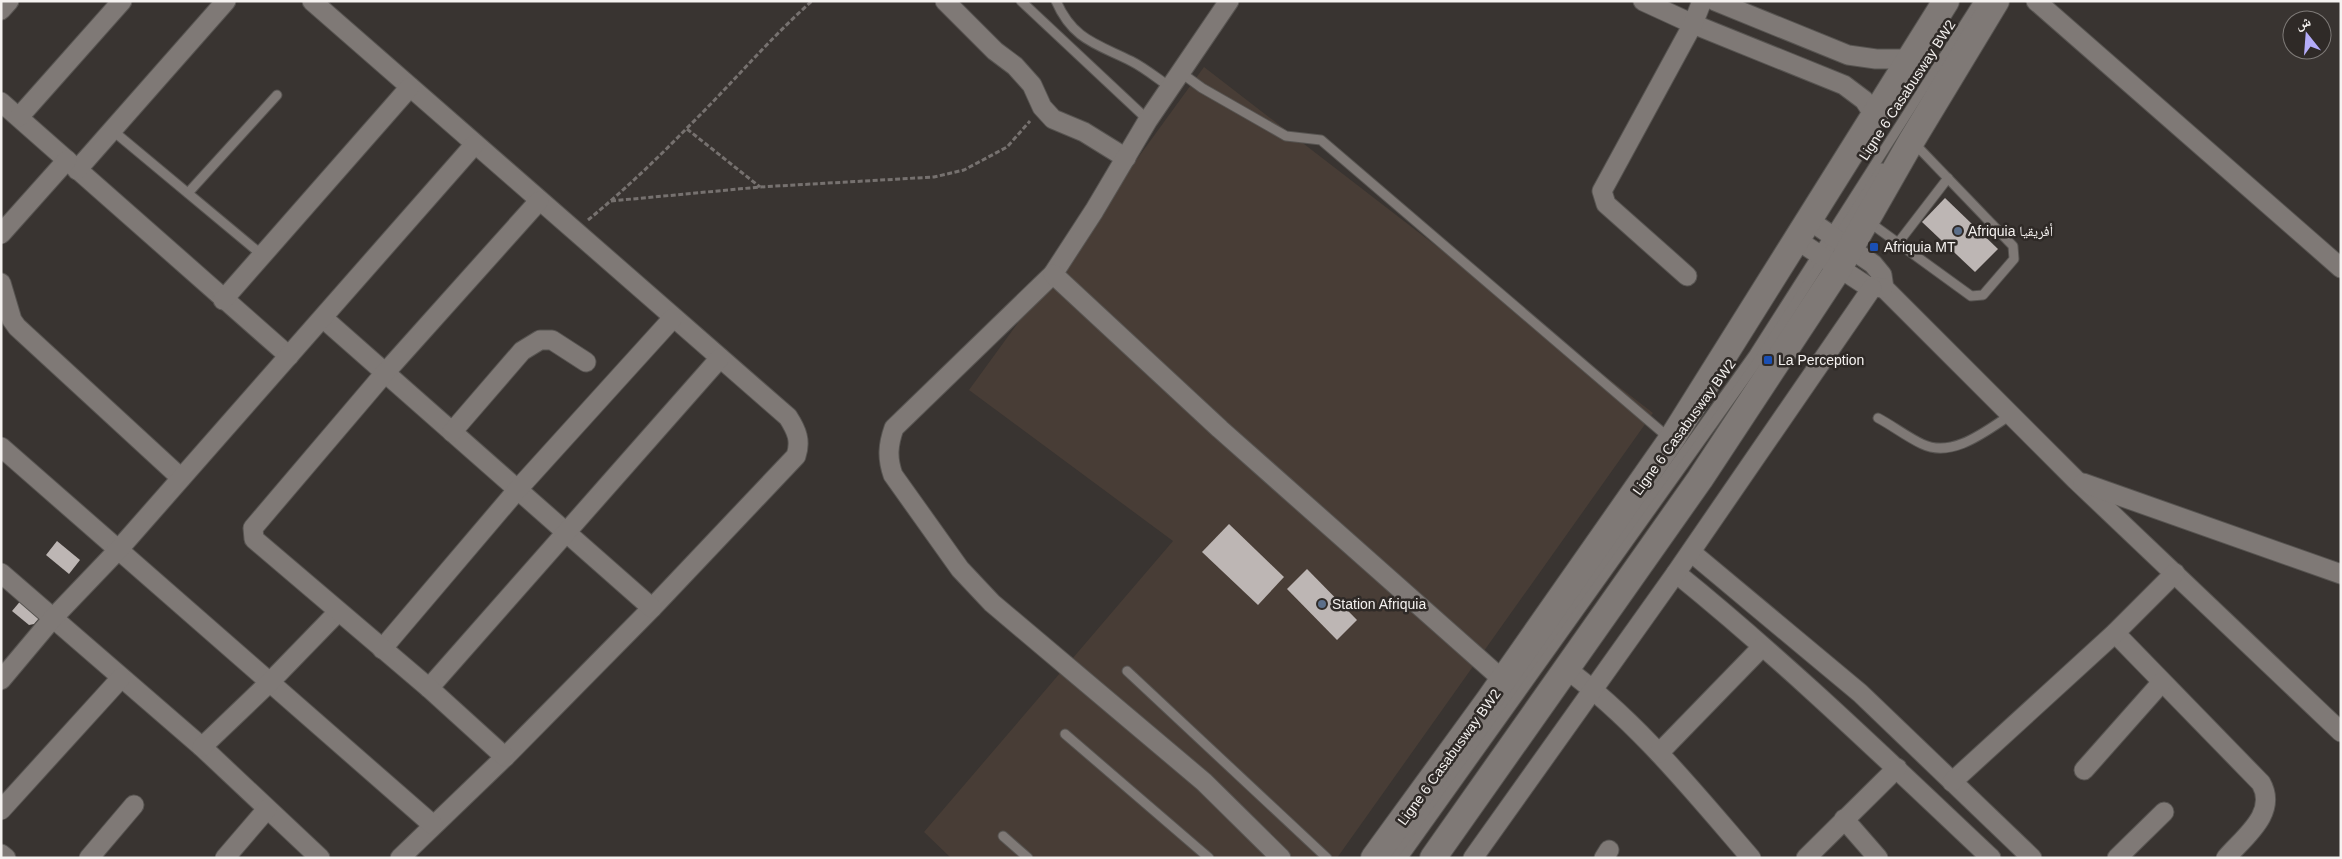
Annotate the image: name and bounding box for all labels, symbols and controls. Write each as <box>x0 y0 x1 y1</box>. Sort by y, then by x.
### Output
north arrow <box>2282 10 2332 60</box>
text: ش <box>2294 13 2313 33</box>
street label: Ligne 6 Casabusway BW2 <box>1856 17 1959 163</box>
place label: Afriquia أفريقيا <box>1968 223 2053 240</box>
marker: Afriquia أفريقيا <box>1952 225 1964 237</box>
place label: Afriquia MT <box>1884 239 1956 255</box>
marker: Afriquia MT <box>1868 241 1880 253</box>
place label: La Perception <box>1778 352 1864 368</box>
marker: La Perception <box>1762 354 1774 366</box>
street label: Ligne 6 Casabusway BW2 <box>1629 356 1739 498</box>
place label: Station Afriquia <box>1332 596 1426 612</box>
marker: Station Afriquia <box>1316 598 1328 610</box>
street label: Ligne 6 Casabusway BW2 <box>1394 686 1504 828</box>

